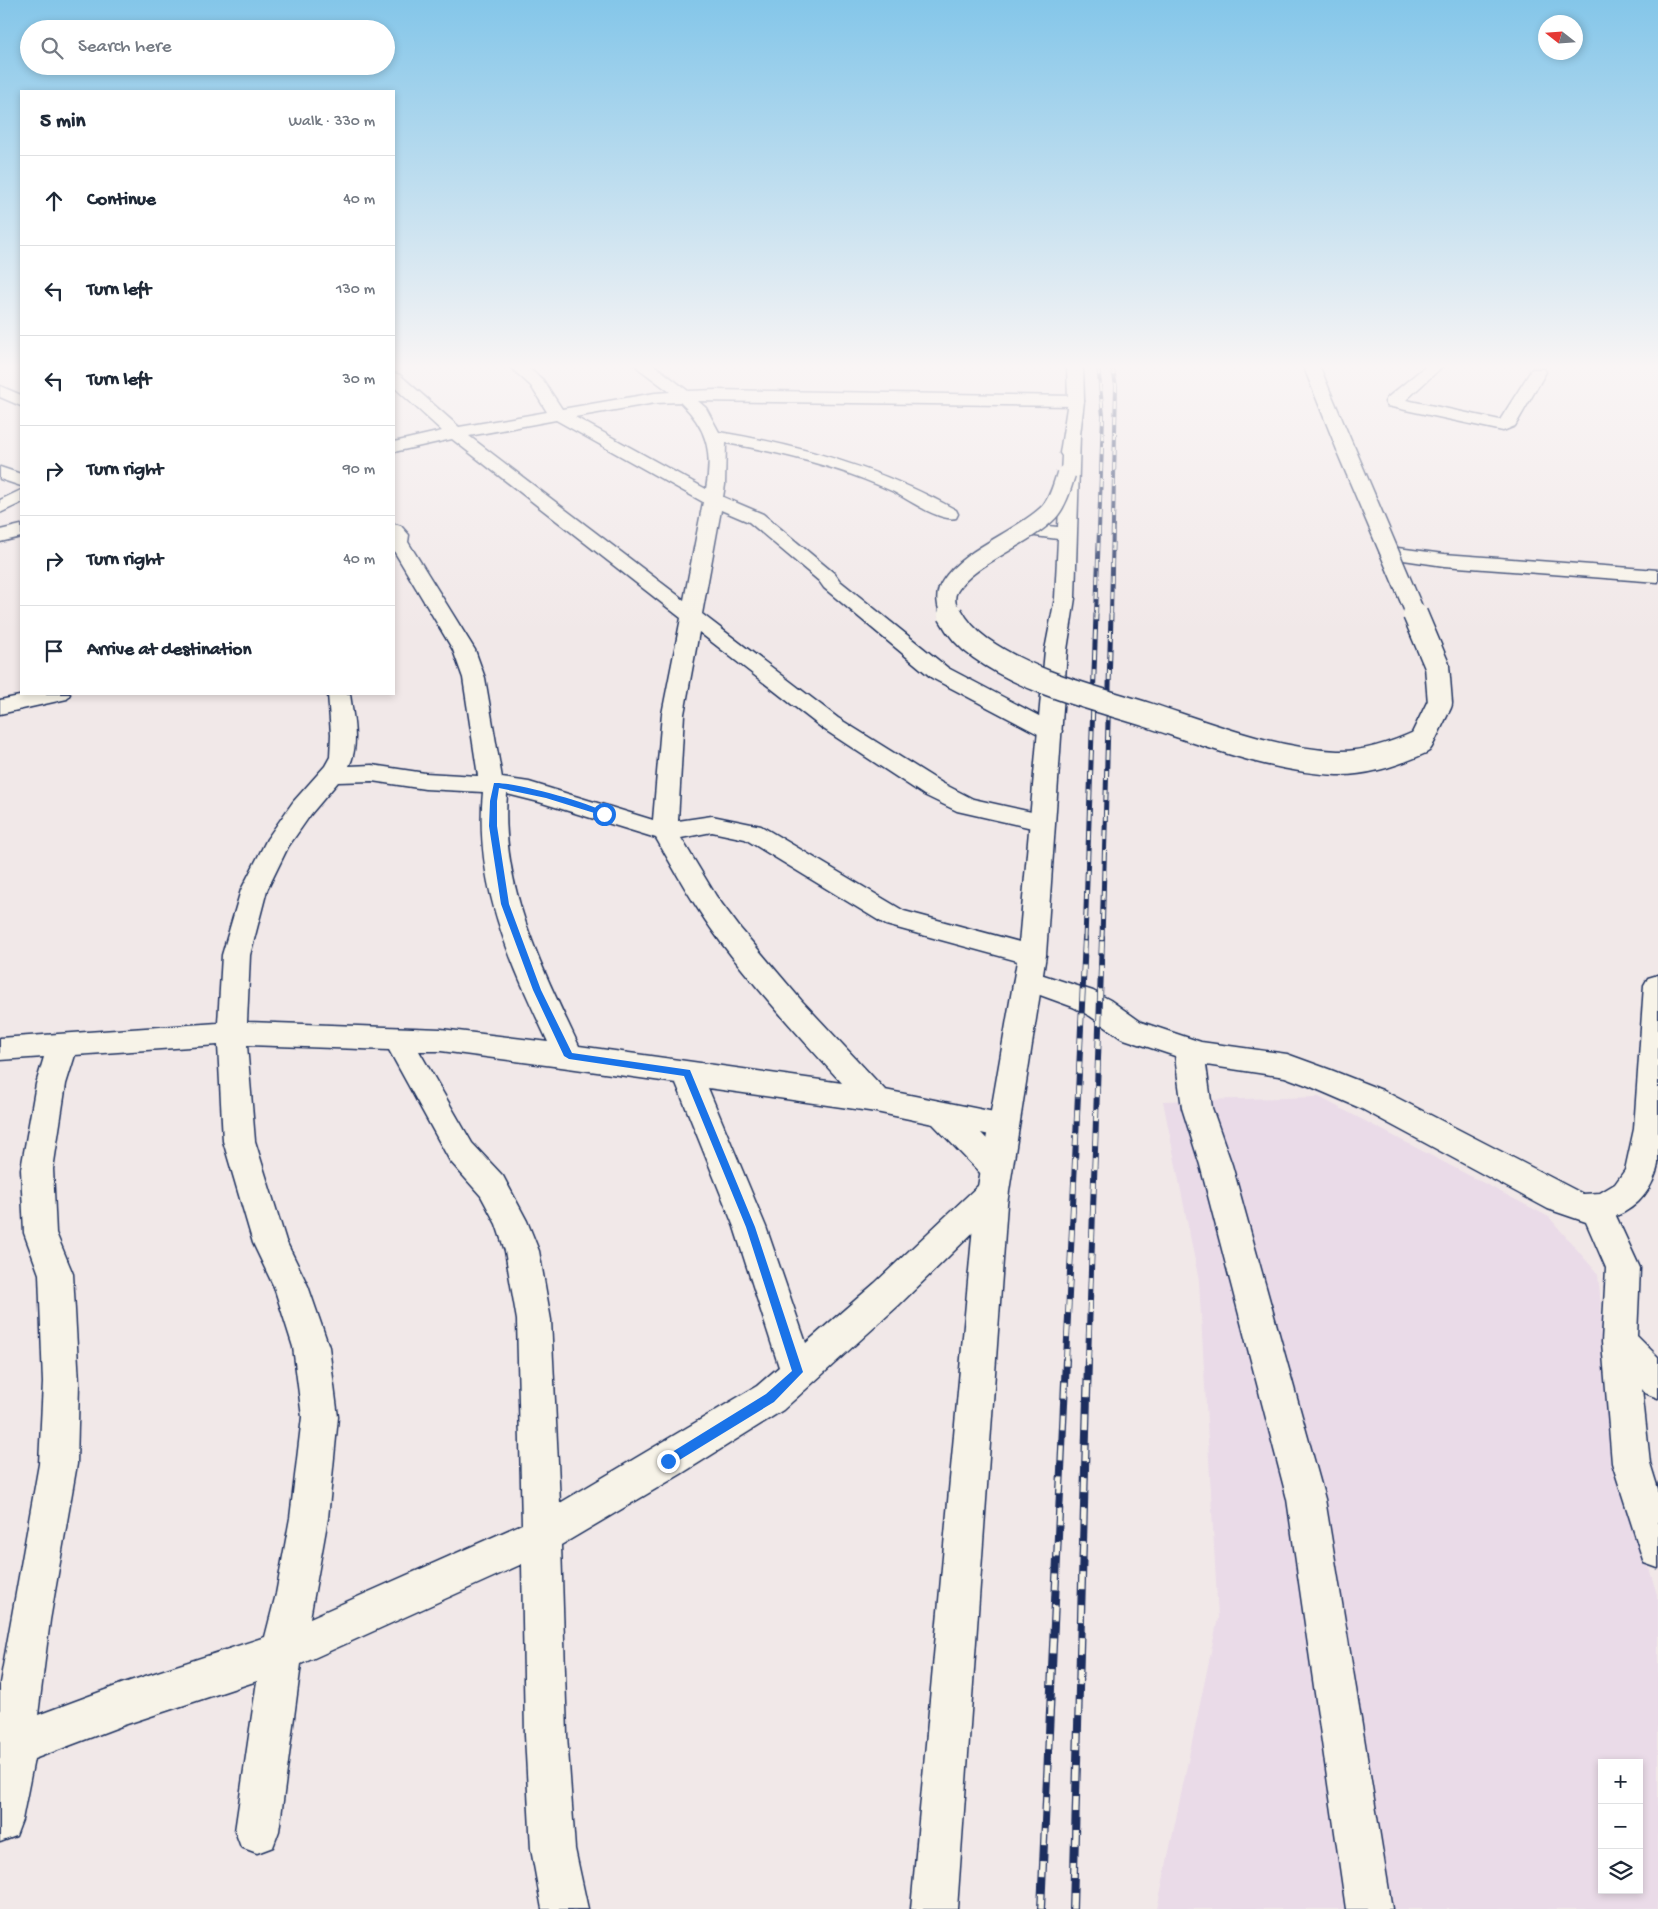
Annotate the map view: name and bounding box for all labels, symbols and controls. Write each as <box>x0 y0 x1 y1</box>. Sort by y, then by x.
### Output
north arrow <box>1538 15 1583 60</box>
search box <box>20 20 395 75</box>
icon: search <box>38 34 66 62</box>
text: Search here <box>78 36 172 59</box>
text: 5 min <box>40 110 85 135</box>
text: Walk · 330 m <box>288 113 375 132</box>
icon: ahead <box>40 187 68 215</box>
text: Continue <box>87 189 156 212</box>
text: 40 m <box>343 191 375 210</box>
icon: left <box>40 277 68 305</box>
text: Turn left <box>87 279 151 302</box>
text: 130 m <box>336 281 375 300</box>
icon: left <box>40 367 68 395</box>
text: Turn left <box>87 369 151 392</box>
text: 30 m <box>342 371 375 390</box>
icon: right <box>40 457 68 485</box>
text: Turn right <box>87 459 163 482</box>
text: 90 m <box>343 461 375 480</box>
icon: right <box>40 547 68 575</box>
text: Turn right <box>87 549 163 572</box>
text: 40 m <box>343 551 375 570</box>
icon: arrive <box>40 637 68 665</box>
text: Arrive at destination <box>87 639 251 662</box>
route start <box>593 803 616 826</box>
route end <box>657 1450 680 1473</box>
map controls <box>1598 1759 1643 1894</box>
button: + <box>1598 1759 1643 1804</box>
button: − <box>1598 1804 1643 1849</box>
button: layers <box>1598 1849 1643 1894</box>

